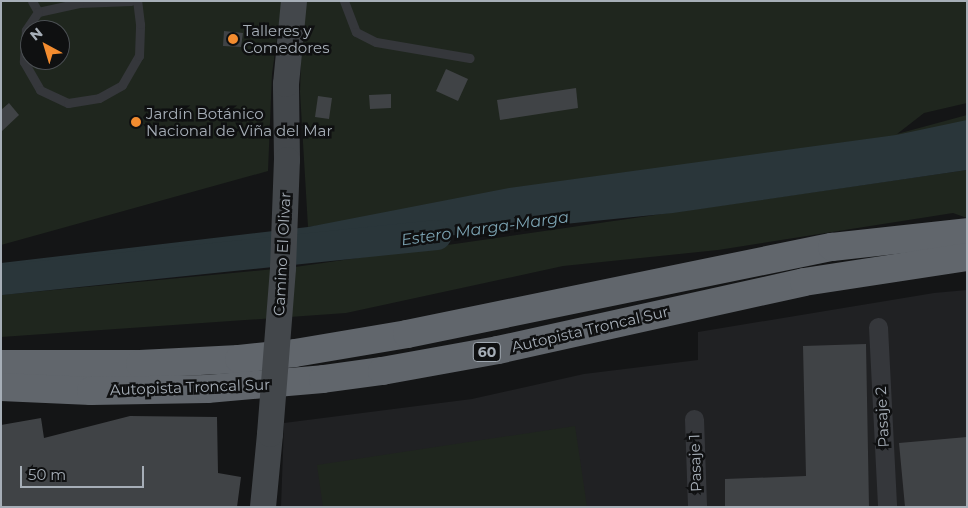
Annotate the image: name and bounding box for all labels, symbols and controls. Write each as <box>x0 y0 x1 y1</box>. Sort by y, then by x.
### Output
north arrow <box>20 20 70 70</box>
place label: Talleres y Comedores <box>243 21 329 56</box>
text: N <box>26 24 46 45</box>
marker: Talleres y Comedores <box>227 33 239 45</box>
place label: Jardín Botánico Nacional de Viña del Mar <box>146 104 332 139</box>
marker: Jardín Botánico Nacional de Viña del Mar <box>130 116 142 128</box>
street label: Camino El Olivar <box>270 192 294 316</box>
water label: Estero Marga-Marga <box>400 208 570 250</box>
street label: Autopista Troncal Sur <box>510 302 670 356</box>
road number: 60 <box>472 341 502 364</box>
street label: Autopista Troncal Sur <box>110 375 270 399</box>
street label: Pasaje 2 <box>871 386 893 448</box>
street label: Pasaje 1 <box>685 434 705 492</box>
scale bar <box>22 456 146 488</box>
text: 50 m <box>28 465 66 484</box>

